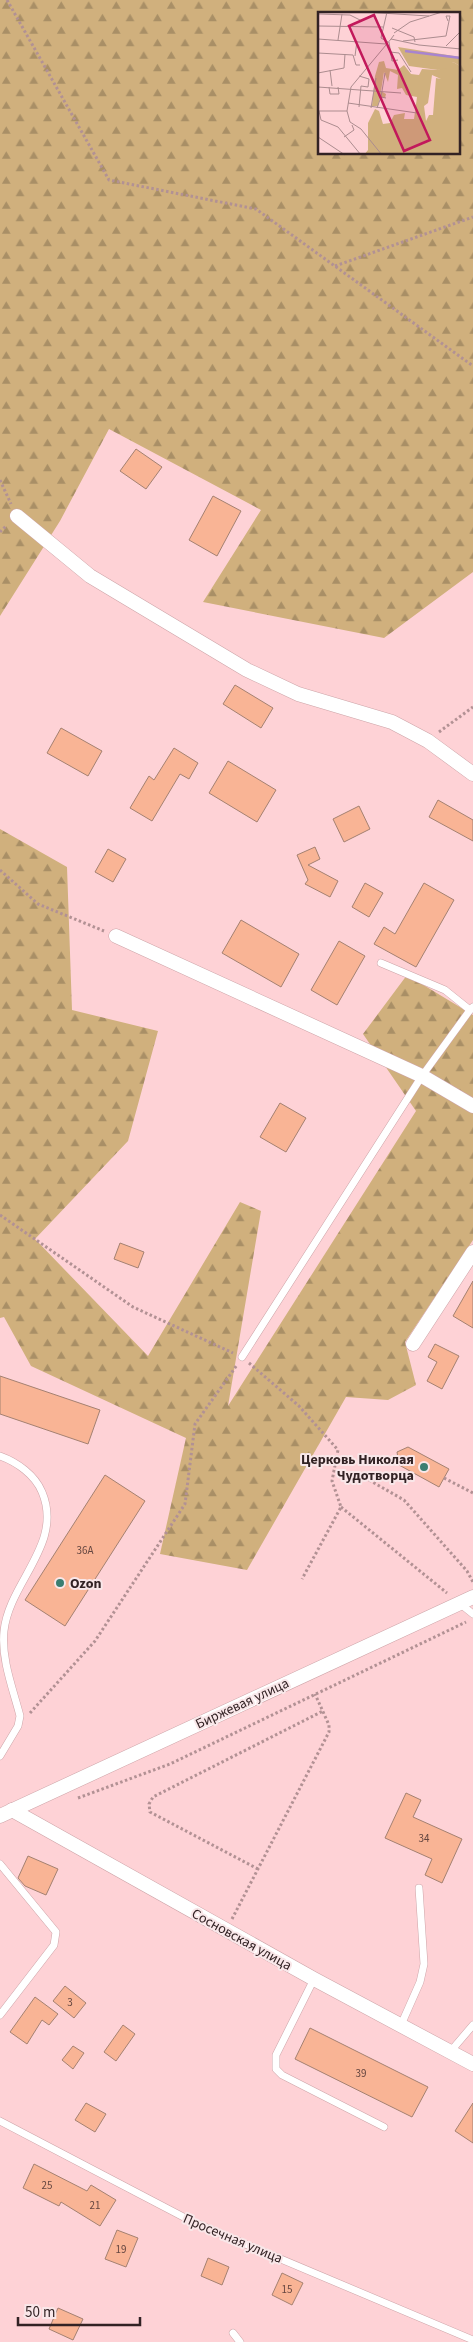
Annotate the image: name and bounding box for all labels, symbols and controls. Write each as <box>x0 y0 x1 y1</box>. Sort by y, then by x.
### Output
inset map <box>318 12 460 155</box>
place label: Церковь Николая Чудотворца <box>301 1450 414 1486</box>
marker: Церковь Николая Чудотворца <box>418 1461 430 1473</box>
house number: 36А <box>77 1543 93 1558</box>
place label: Ozon <box>70 1574 101 1594</box>
marker: Ozon <box>54 1577 66 1589</box>
street label: Биржевая улица <box>192 1673 292 1734</box>
house number: 34 <box>419 1831 430 1846</box>
street label: Сосновская улица <box>188 1904 295 1976</box>
house number: 3 <box>67 1995 73 2010</box>
house number: 39 <box>356 2066 366 2081</box>
house number: 25 <box>42 2178 52 2193</box>
house number: 21 <box>90 2198 100 2213</box>
street label: Просечная улица <box>180 2209 285 2269</box>
house number: 19 <box>116 2242 126 2257</box>
house number: 15 <box>282 2282 292 2297</box>
scale bar <box>18 2294 140 2326</box>
text: 50 m <box>25 2302 55 2323</box>

